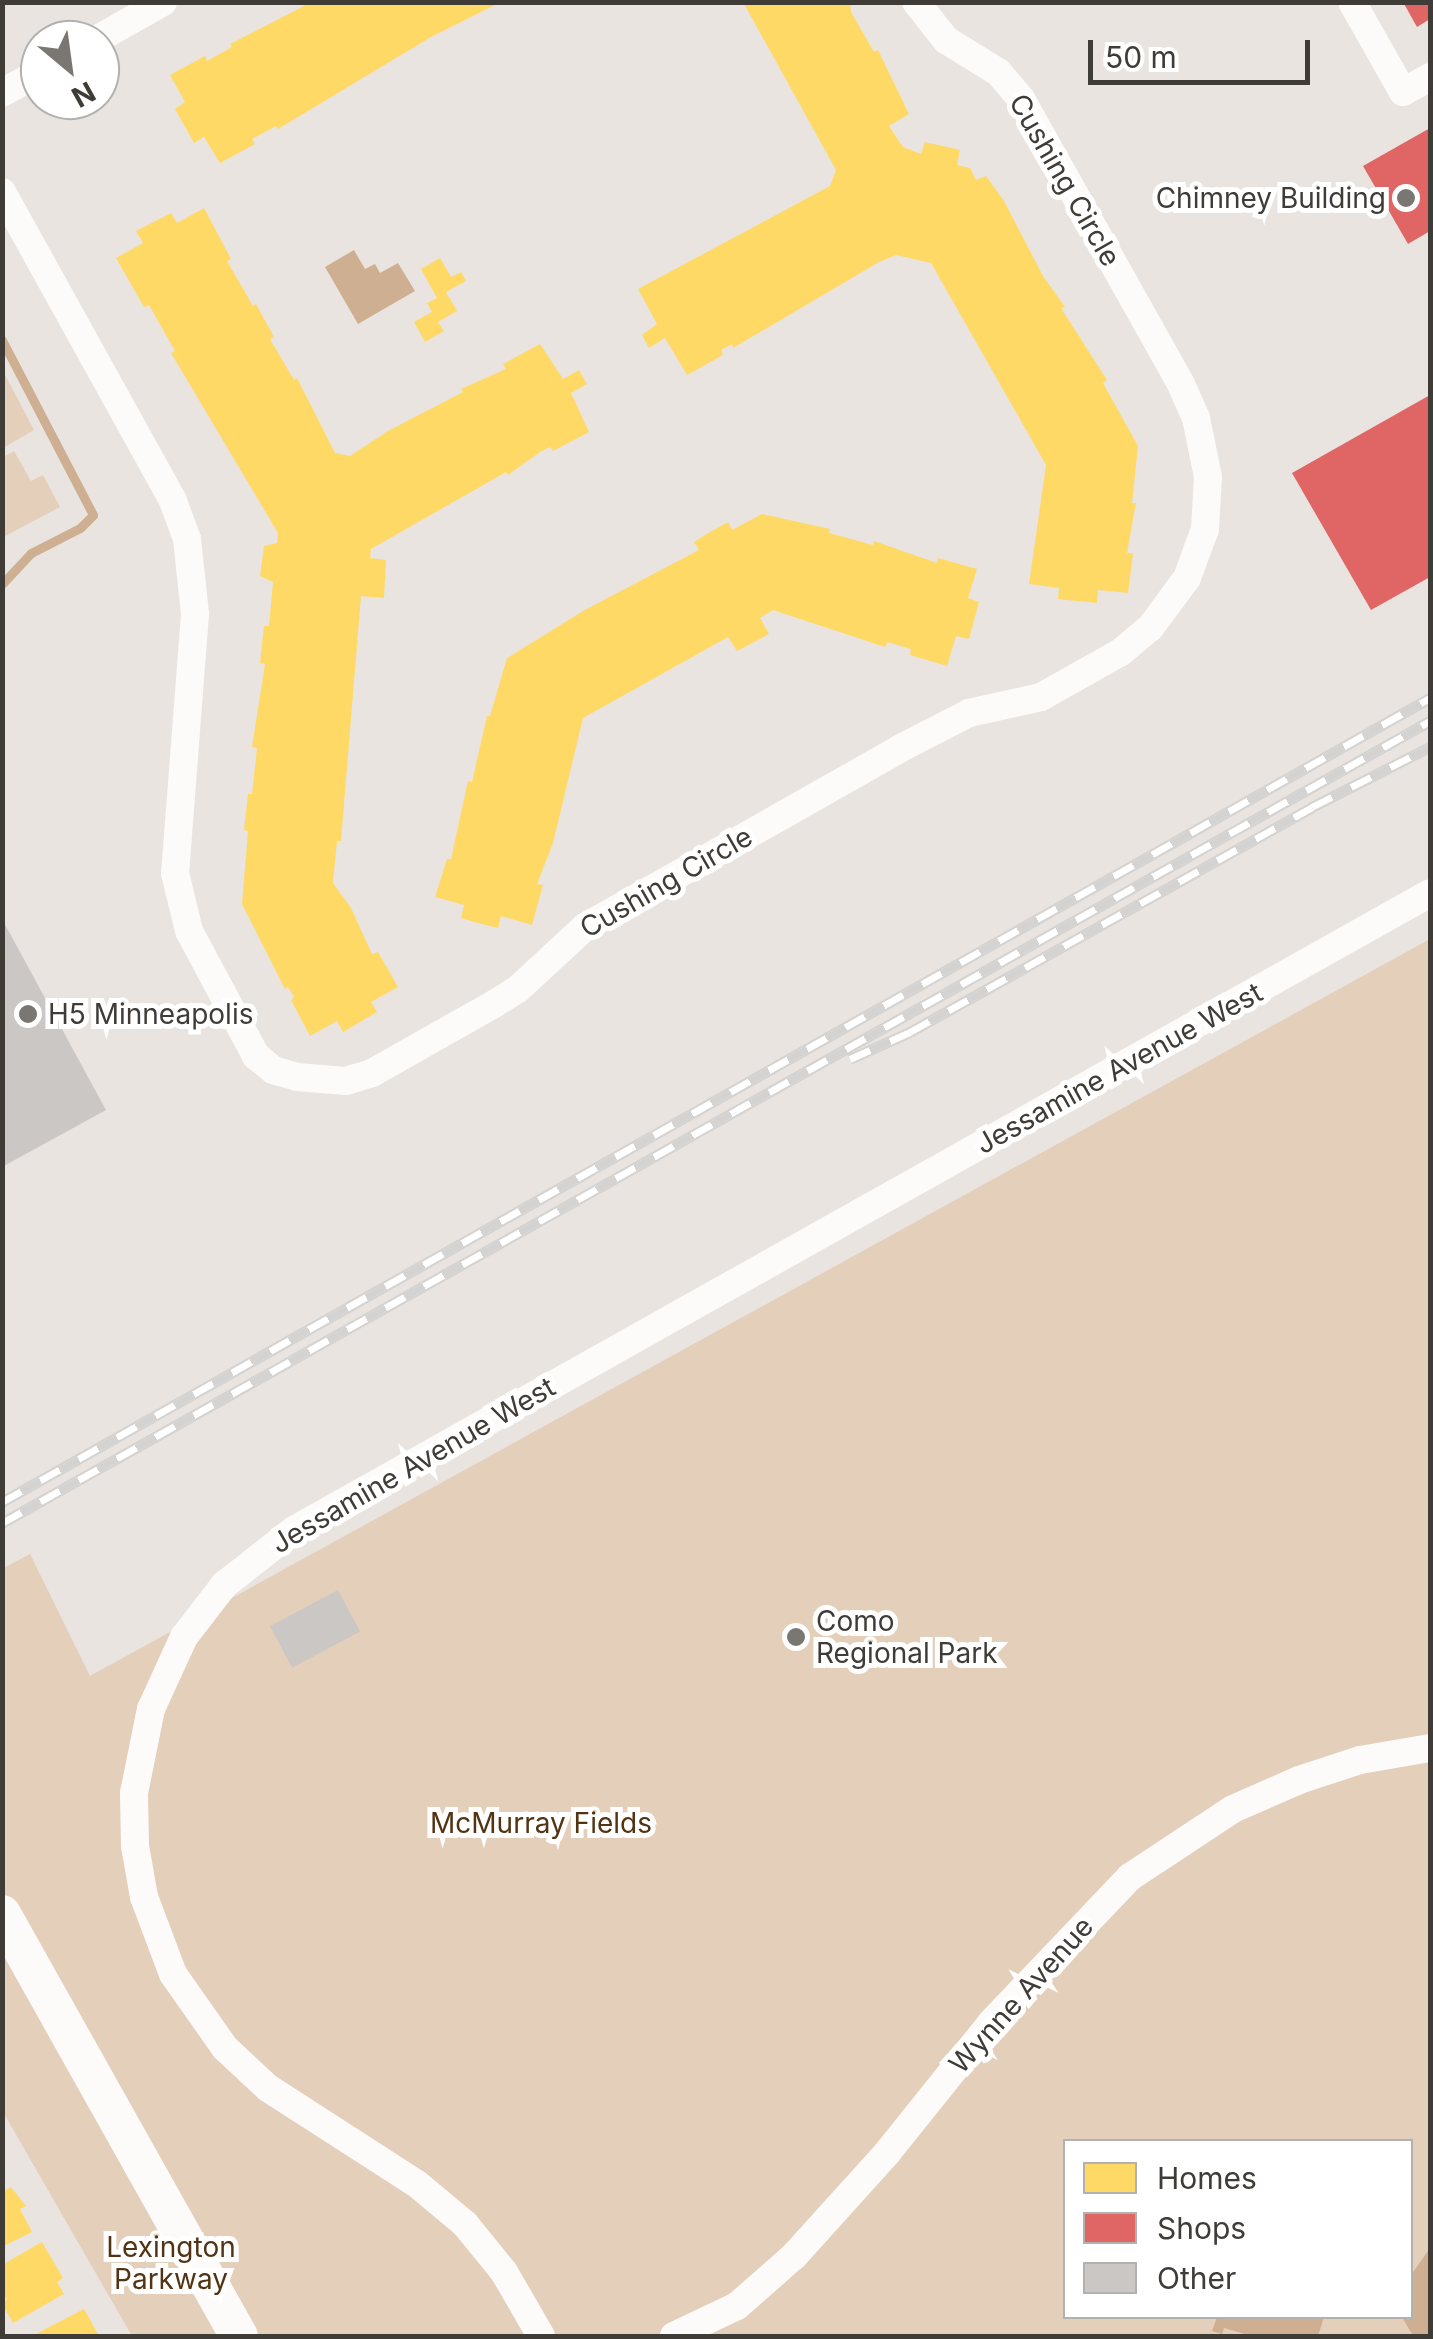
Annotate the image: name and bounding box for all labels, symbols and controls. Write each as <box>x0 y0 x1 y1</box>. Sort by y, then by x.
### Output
north arrow <box>20 20 120 120</box>
scale bar <box>1093 20 1316 82</box>
text: 50 m <box>1105 39 1177 75</box>
text: N <box>66 74 101 115</box>
street label: Cushing Circle <box>1002 88 1128 272</box>
place label: Chimney Building <box>1156 181 1386 215</box>
marker: Chimney Building <box>1395 187 1417 209</box>
street label: Cushing Circle <box>574 819 758 945</box>
street label: Jessamine Avenue West <box>970 975 1268 1161</box>
place label: H5 Minneapolis <box>48 997 253 1031</box>
marker: H5 Minneapolis <box>17 1003 39 1025</box>
street label: Jessamine Avenue West <box>265 1370 561 1560</box>
place label: Como Regional Park <box>816 1604 998 1670</box>
marker: Como Regional Park <box>785 1626 807 1648</box>
park label: McMurray Fields <box>430 1806 652 1840</box>
street label: Wynne Avenue <box>942 1910 1100 2080</box>
legend <box>1063 2139 1413 2319</box>
text: Homes <box>1157 2160 1257 2196</box>
text: Shops <box>1157 2210 1246 2246</box>
park label: Lexington Parkway <box>106 2230 236 2296</box>
text: Other <box>1157 2260 1236 2296</box>

